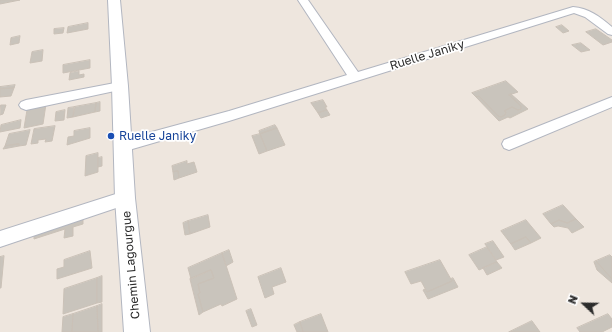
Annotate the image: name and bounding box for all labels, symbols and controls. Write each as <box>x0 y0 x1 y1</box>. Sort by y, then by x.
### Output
street label: Ruelle Janiky <box>388 37 466 73</box>
place label: Ruelle Janiky <box>119 129 196 143</box>
marker: Ruelle Janiky <box>106 131 116 141</box>
street label: Chemin Lagourgue <box>119 210 143 320</box>
north arrow <box>564 284 604 324</box>
text: N <box>565 293 580 306</box>

